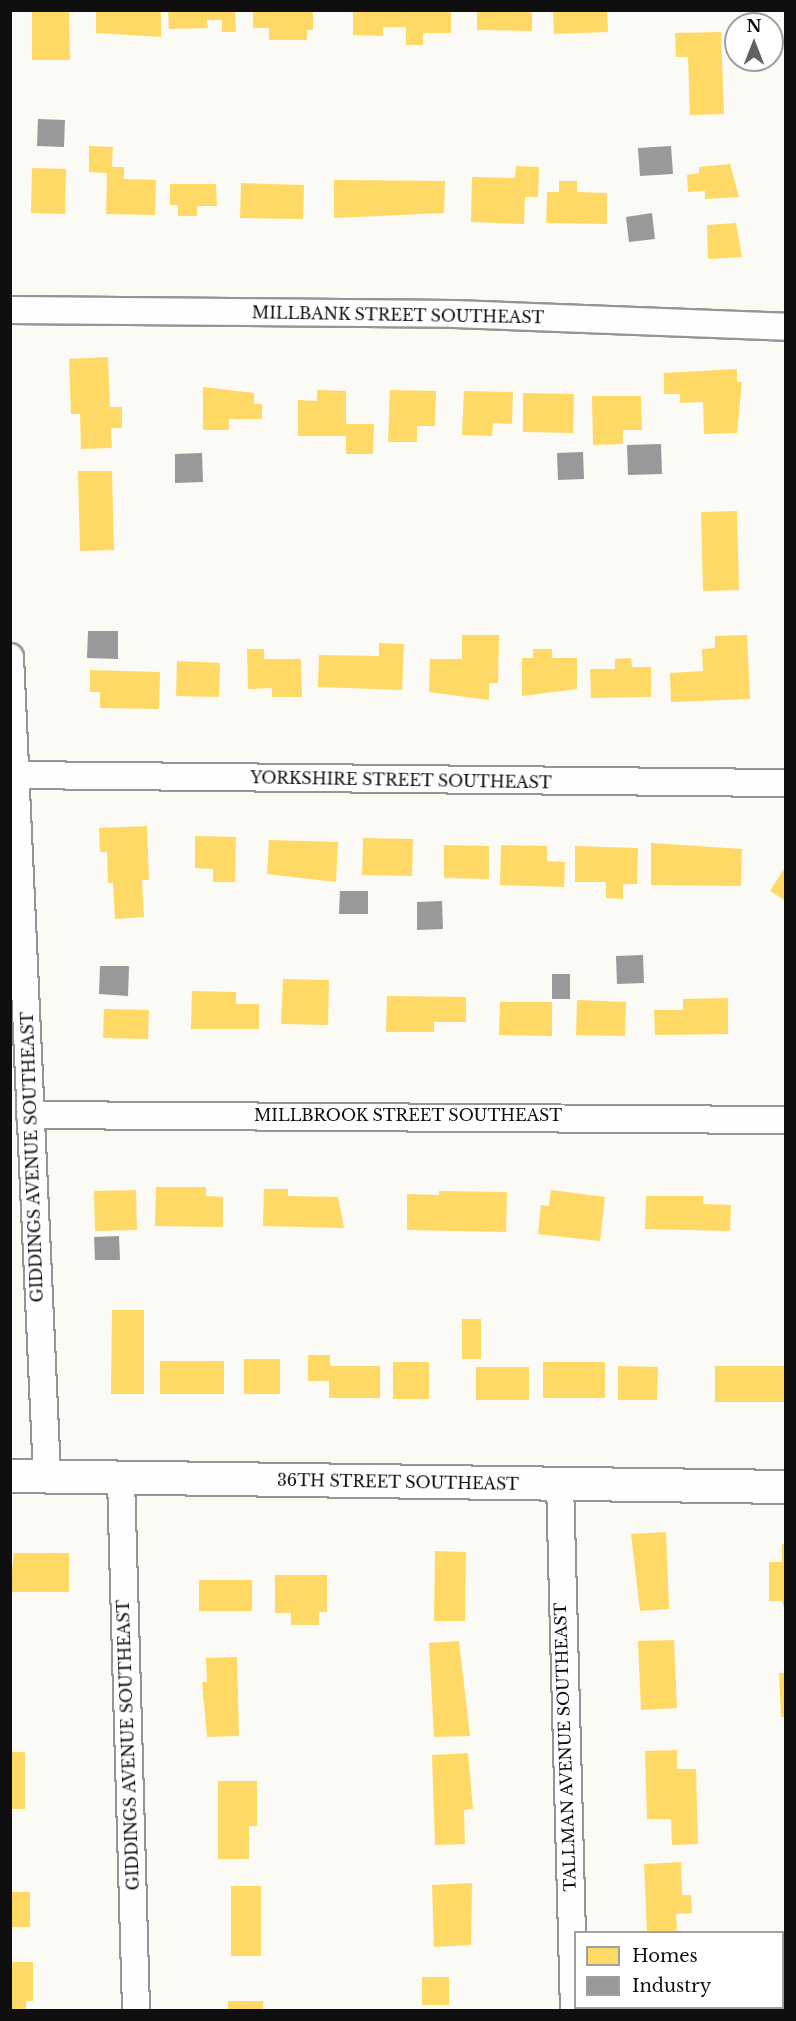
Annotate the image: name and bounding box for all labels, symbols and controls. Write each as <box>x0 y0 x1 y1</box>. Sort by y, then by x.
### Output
north arrow <box>724 12 784 72</box>
text: N <box>746 16 762 36</box>
street label: MILLBANK STREET SOUTHEAST <box>251 303 545 327</box>
street label: YORKSHIRE STREET SOUTHEAST <box>250 768 552 792</box>
street label: GIDDINGS AVENUE SOUTHEAST <box>17 1011 47 1303</box>
street label: MILLBROOK STREET SOUTHEAST <box>254 1105 562 1125</box>
street label: 36TH STREET SOUTHEAST <box>277 1470 519 1494</box>
street label: GIDDINGS AVENUE SOUTHEAST <box>113 1599 143 1891</box>
street label: TALLMAN AVENUE SOUTHEAST <box>550 1602 580 1892</box>
legend <box>574 1931 784 2009</box>
text: Homes <box>632 1945 698 1967</box>
text: Industry <box>632 1975 711 1997</box>

